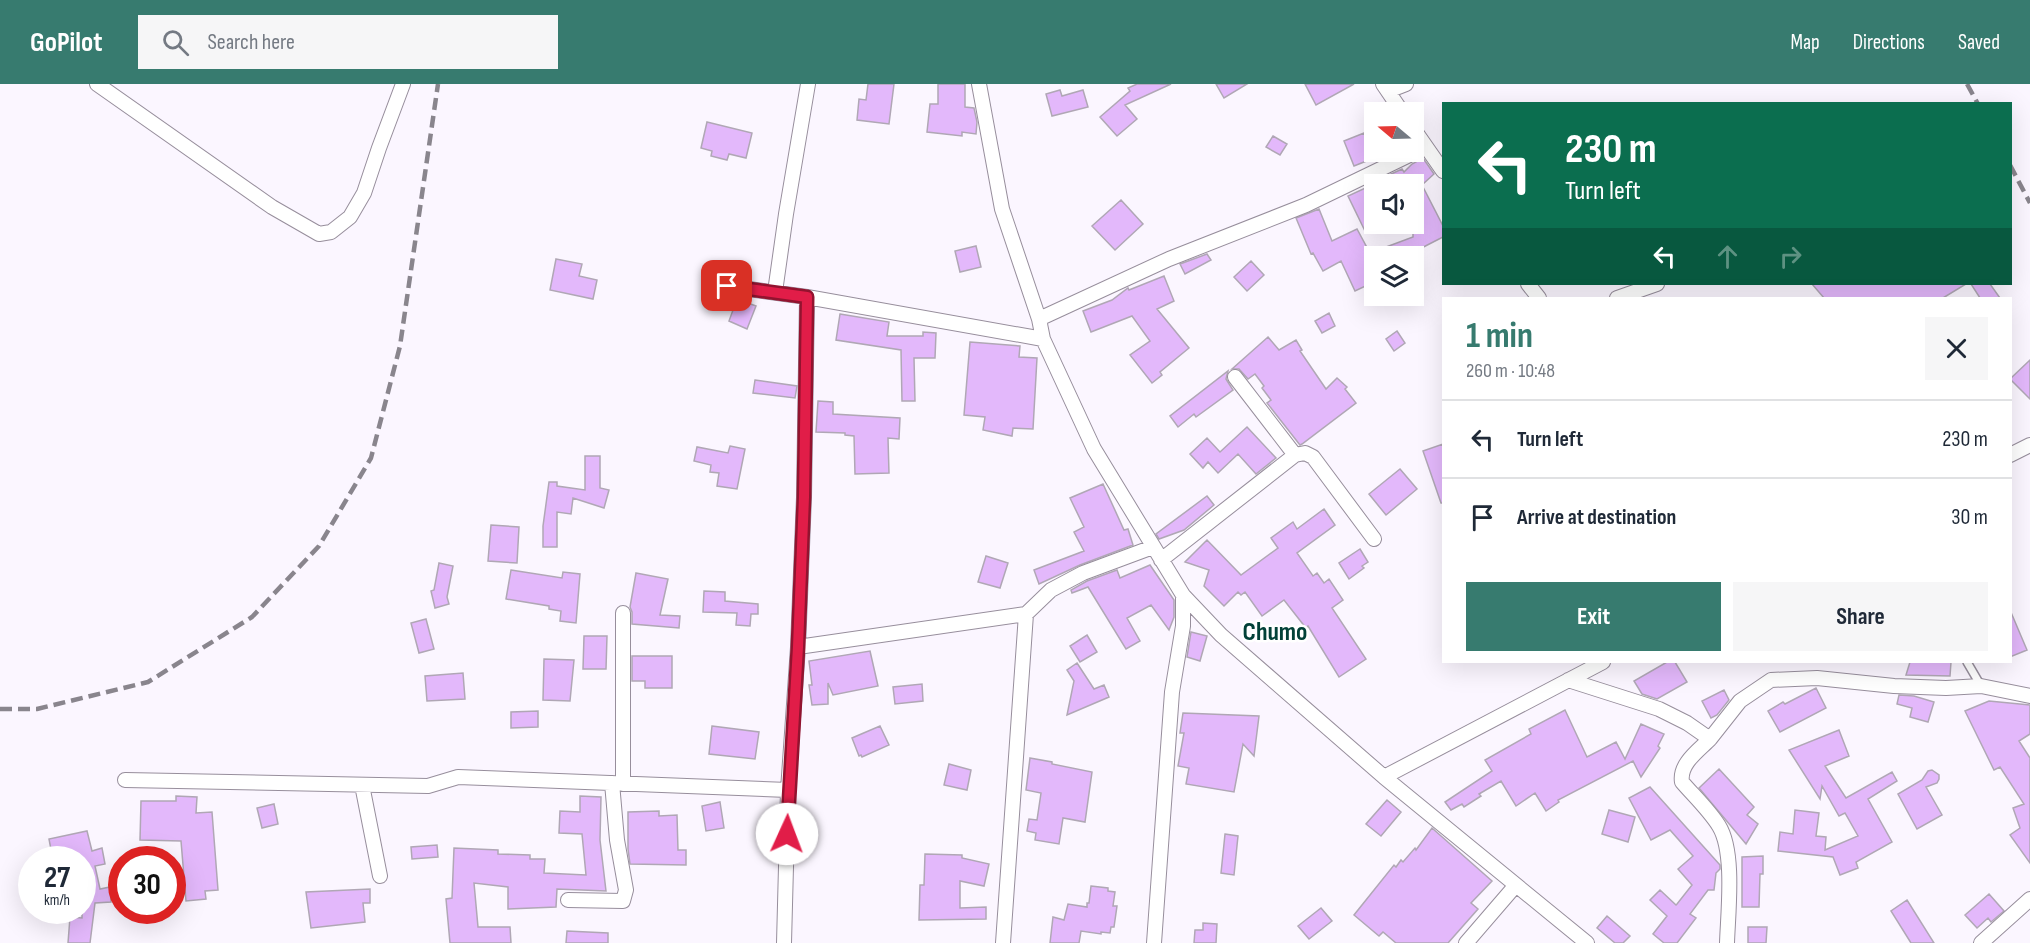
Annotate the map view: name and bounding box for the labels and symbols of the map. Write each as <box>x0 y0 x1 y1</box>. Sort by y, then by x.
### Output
north arrow <box>1364 102 1424 162</box>
pin <box>701 260 752 311</box>
district label: Chumo <box>1243 617 1307 648</box>
position arrow <box>755 802 819 866</box>
speed limit sign: 30 <box>108 846 186 924</box>

